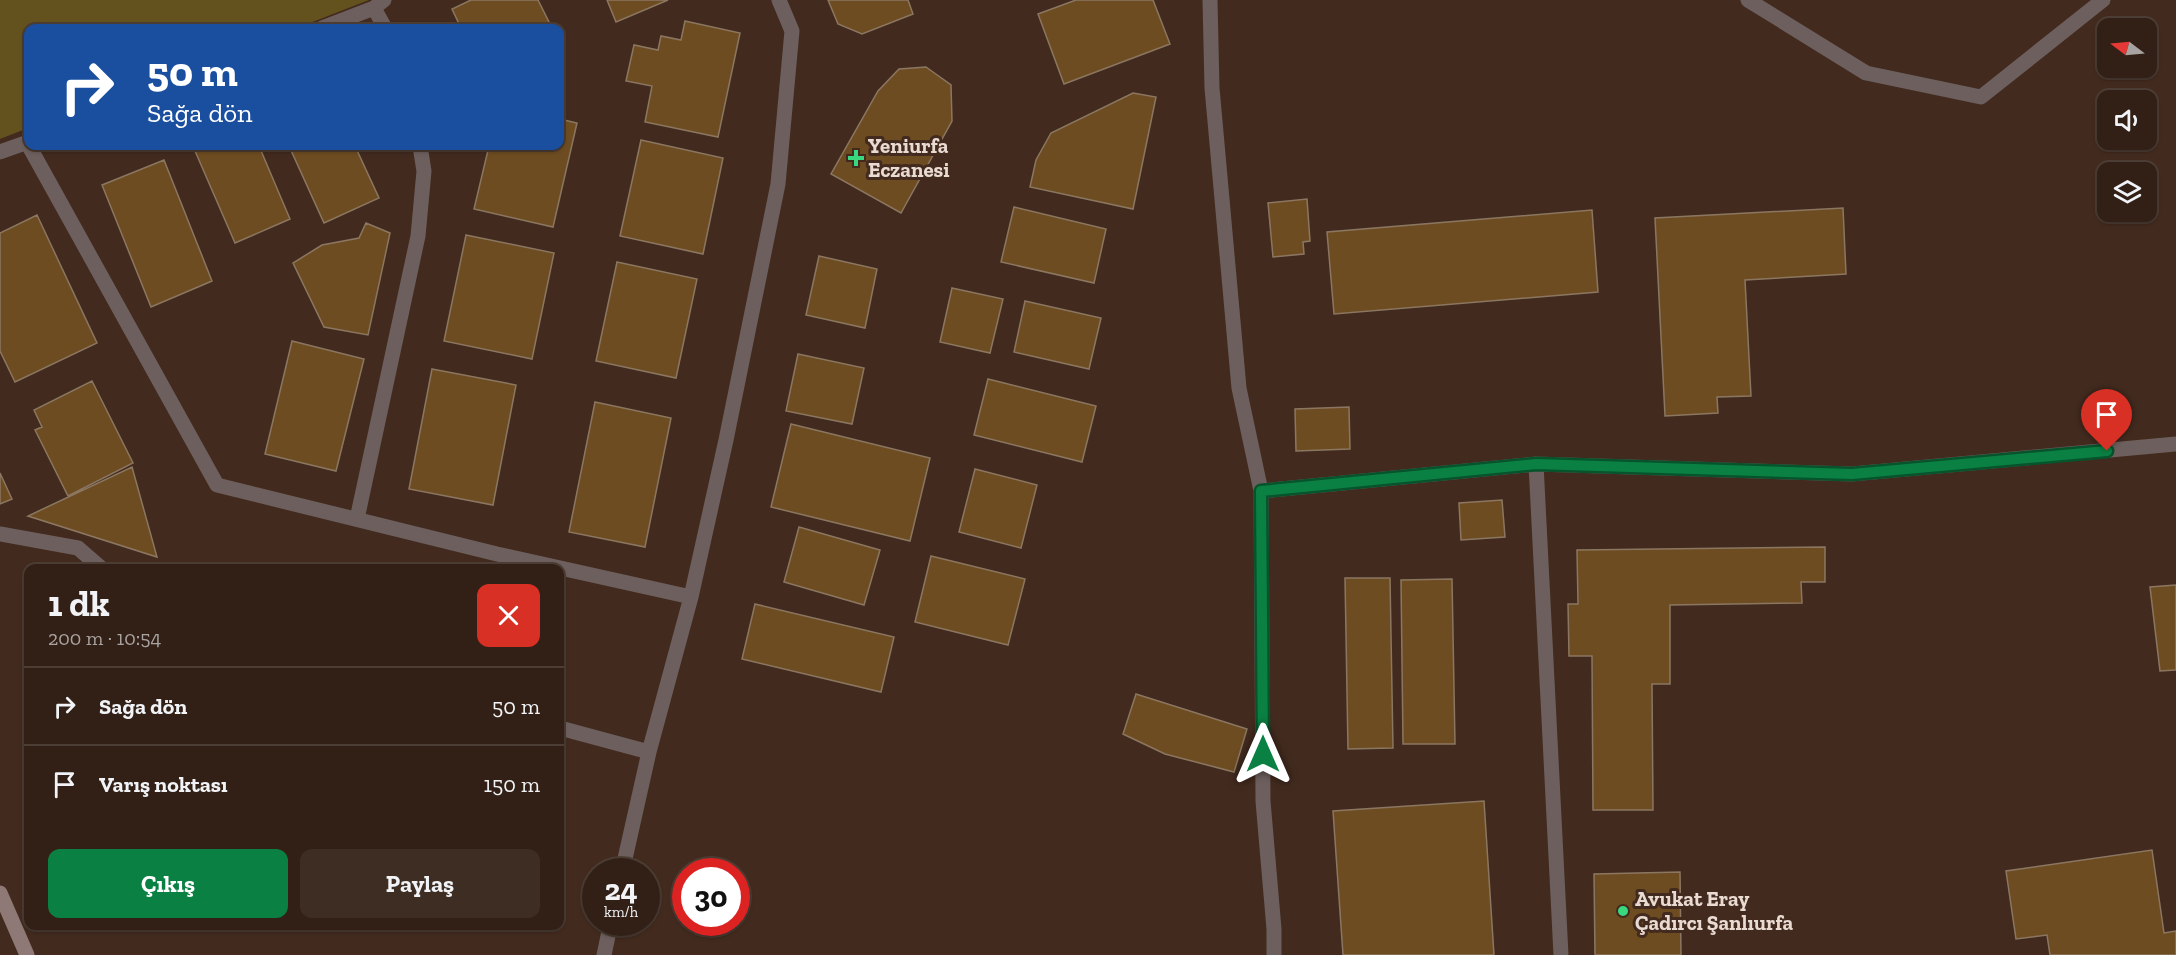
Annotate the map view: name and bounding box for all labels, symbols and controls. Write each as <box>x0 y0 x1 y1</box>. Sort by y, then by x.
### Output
north arrow <box>2097 18 2157 78</box>
map controls <box>2097 18 2157 222</box>
text: 50 m <box>147 46 238 97</box>
icon: right <box>48 48 126 126</box>
button: sound <box>2097 90 2157 150</box>
text: Sağa dön <box>147 97 253 129</box>
place label: Yeniurfa Eczanesi <box>868 133 950 182</box>
marker: Yeniurfa Eczanesi <box>849 151 863 165</box>
button: layers <box>2097 162 2157 222</box>
pin <box>2081 389 2132 451</box>
icon: arrive <box>2090 398 2123 431</box>
text: 1 dk <box>48 582 110 625</box>
button: close <box>477 584 540 647</box>
text: 200 m · 10:54 <box>48 626 161 650</box>
icon: right <box>48 690 81 723</box>
text: Sağa dön <box>99 693 187 720</box>
text: 50 m <box>492 693 540 720</box>
position arrow <box>1231 722 1295 786</box>
icon: arrive <box>48 768 81 801</box>
text: Varış noktası <box>99 771 228 798</box>
text: 150 m <box>484 771 540 798</box>
button: Çıkış <box>48 849 288 918</box>
button: Paylaş <box>300 849 540 918</box>
speed limit sign: 30 <box>672 858 750 936</box>
text: 24 <box>604 872 638 908</box>
place label: Avukat Eray Çadırcı Şanlıurfa <box>1635 886 1794 935</box>
text: km/h <box>604 903 638 921</box>
marker: Avukat Eray Çadırcı Şanlıurfa <box>1616 904 1630 918</box>

